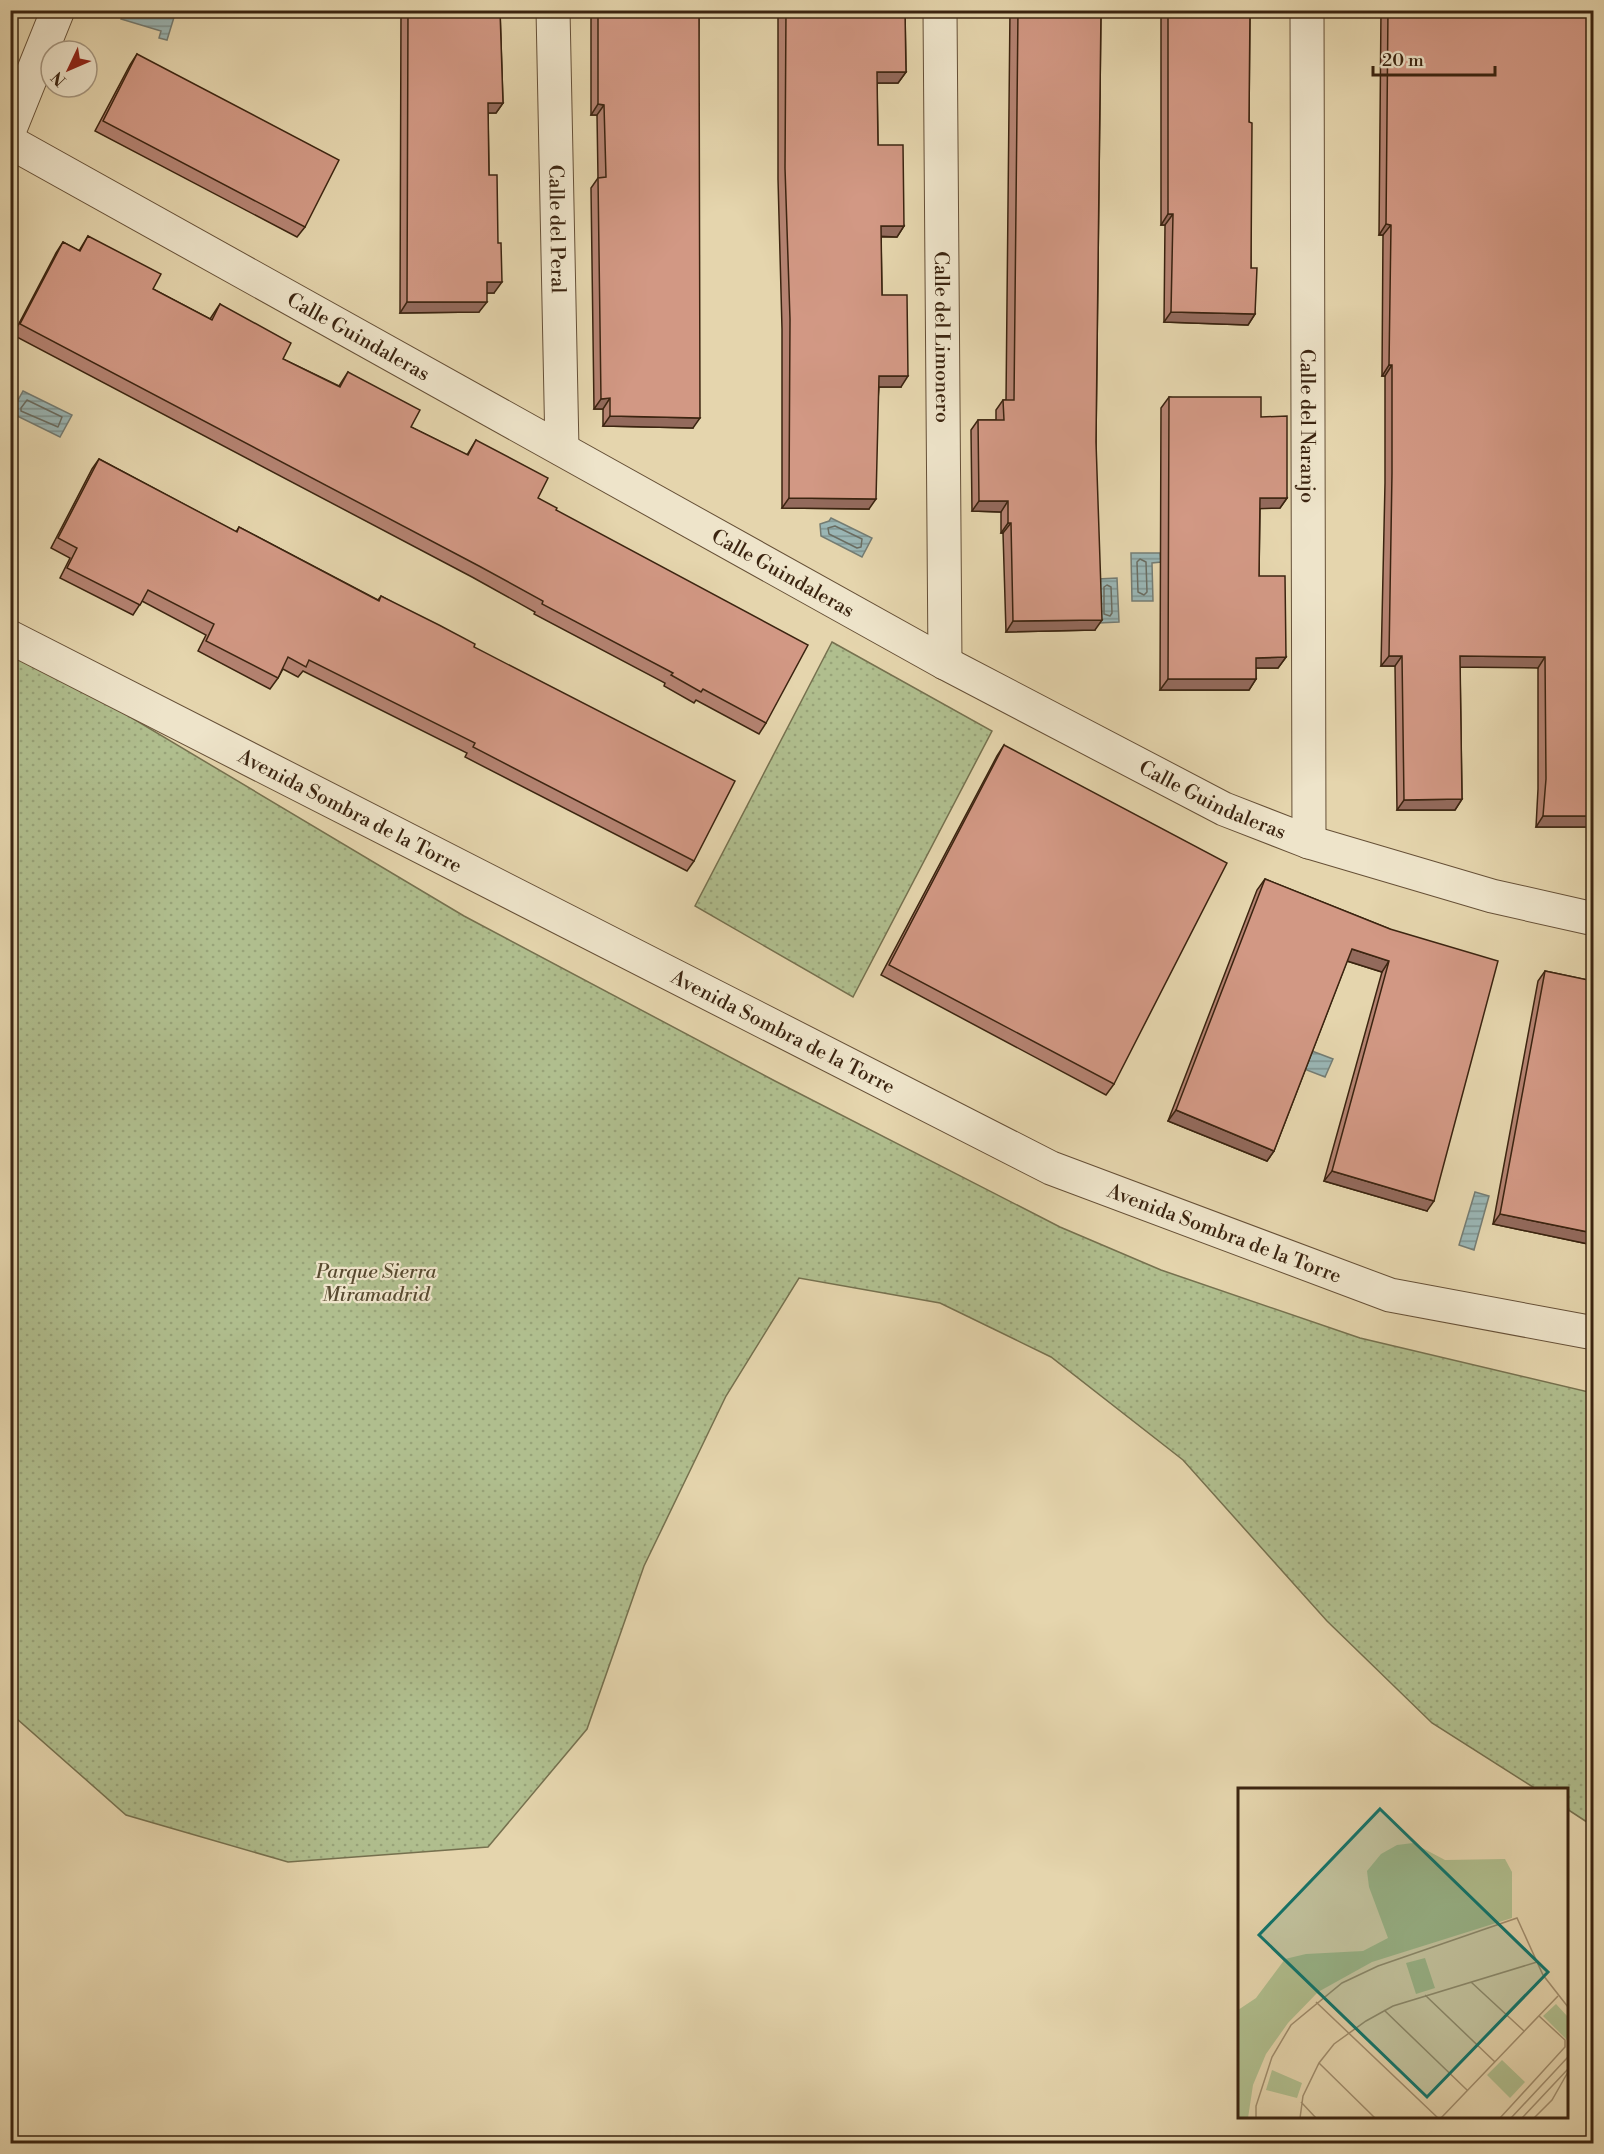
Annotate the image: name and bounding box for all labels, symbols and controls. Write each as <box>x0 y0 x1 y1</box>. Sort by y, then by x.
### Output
north arrow <box>39 39 99 99</box>
scale bar <box>1373 39 1494 77</box>
text: 20 m <box>1382 49 1424 72</box>
text: N <box>47 67 71 90</box>
street label: Calle del Peral <box>542 164 570 294</box>
street label: Calle del Limonero <box>928 251 954 423</box>
street label: Calle Guindaleras <box>282 288 434 387</box>
street label: Calle del Naranjo <box>1294 349 1319 503</box>
street label: Calle Guindaleras <box>707 524 858 624</box>
street label: Avenida Sombra de la Torre <box>233 744 466 879</box>
street label: Calle Guindaleras <box>1134 756 1289 846</box>
street label: Avenida Sombra de la Torre <box>665 965 899 1100</box>
street label: Avenida Sombra de la Torre <box>1103 1179 1345 1290</box>
park label: Parque Sierra Miramadrid <box>315 1260 437 1308</box>
inset map <box>1238 1788 1568 2118</box>

